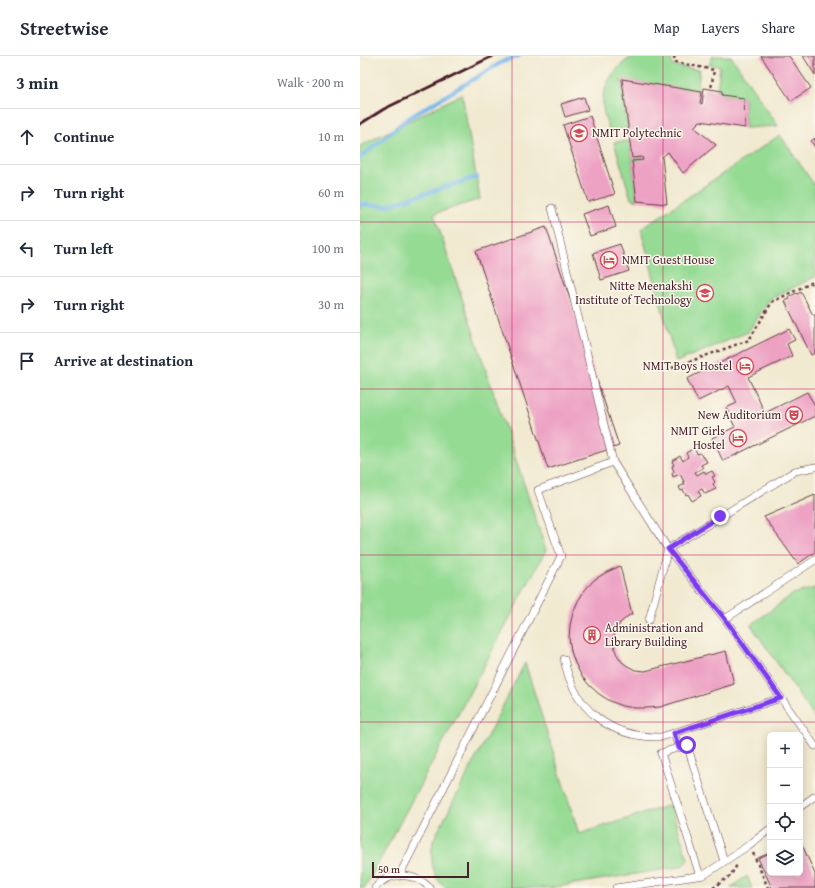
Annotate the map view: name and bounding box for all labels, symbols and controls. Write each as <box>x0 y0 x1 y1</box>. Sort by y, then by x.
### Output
text: Streetwise <box>20 14 109 42</box>
text: Map <box>654 18 680 38</box>
text: Layers <box>702 18 740 38</box>
text: Share <box>762 18 795 38</box>
text: 3 min <box>16 70 58 95</box>
text: Walk · 200 m <box>277 73 344 92</box>
school or university icon: NMIT Polytechnic <box>569 123 589 143</box>
place label: NMIT Polytechnic <box>592 124 683 141</box>
icon: ahead <box>16 126 38 148</box>
text: Continue <box>54 126 115 147</box>
text: 10 m <box>318 127 344 146</box>
icon: right <box>16 182 38 204</box>
text: Turn right <box>54 182 125 203</box>
text: 60 m <box>318 183 344 202</box>
icon: left <box>16 238 38 260</box>
text: Turn left <box>54 238 113 259</box>
text: 100 m <box>312 239 344 258</box>
hotel icon: NMIT Guest House <box>599 250 619 270</box>
place label: NMIT Guest House <box>622 251 715 268</box>
place label: Nitte Meenakshi Institute of Technology <box>575 277 693 308</box>
school or university icon: Nitte Meenakshi Institute of Technology <box>695 283 715 303</box>
icon: right <box>16 294 38 316</box>
text: Turn right <box>54 294 125 315</box>
text: 30 m <box>318 295 344 314</box>
icon: arrive <box>16 350 38 372</box>
text: Arrive at destination <box>54 350 193 371</box>
hotel icon: NMIT Boys Hostel <box>735 356 755 376</box>
place label: NMIT Boys Hostel <box>643 357 733 374</box>
theatre icon: New Auditorium <box>784 405 804 425</box>
place label: New Auditorium <box>698 406 781 423</box>
place label: NMIT Girls Hostel <box>671 422 726 453</box>
hotel icon: NMIT Girls Hostel <box>728 428 748 448</box>
route end <box>711 507 729 525</box>
place label: Administration and Library Building <box>605 619 704 650</box>
building icon: Administration and Library Building <box>582 625 602 645</box>
map controls <box>767 732 803 876</box>
button: + <box>767 732 803 768</box>
route start <box>678 736 696 754</box>
button: − <box>767 768 803 804</box>
button: locate <box>767 804 803 840</box>
button: layers <box>767 840 803 876</box>
scale bar <box>372 860 469 879</box>
text: 50 m <box>378 861 400 877</box>

